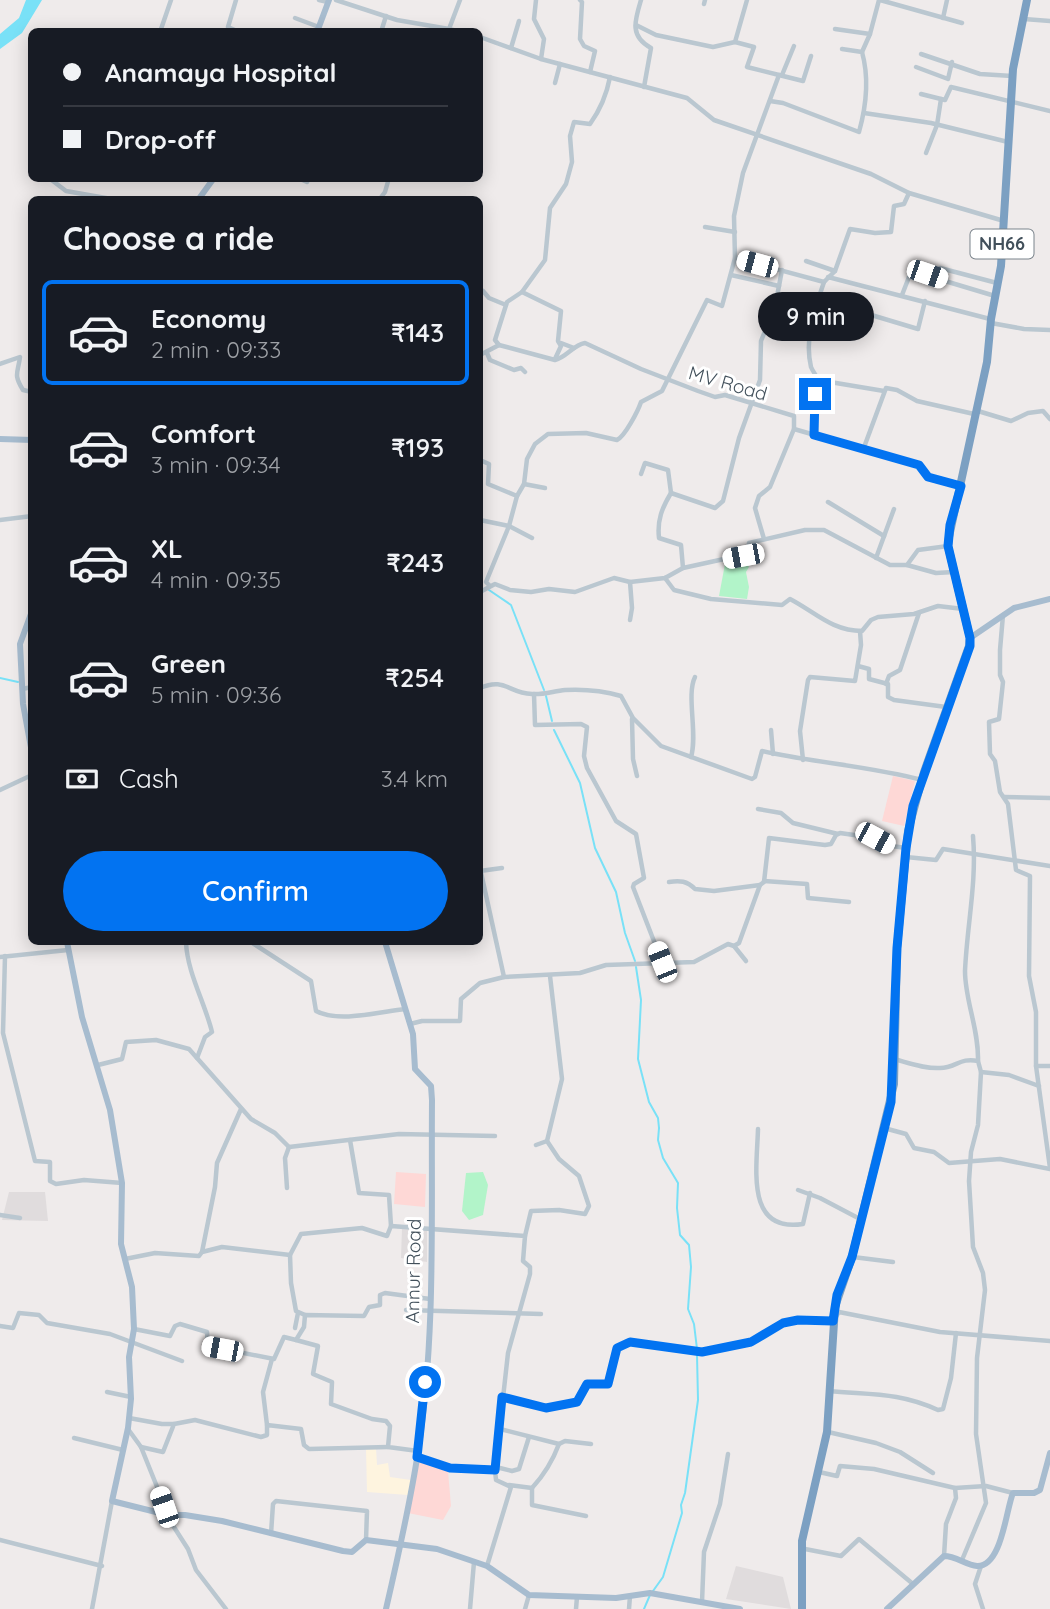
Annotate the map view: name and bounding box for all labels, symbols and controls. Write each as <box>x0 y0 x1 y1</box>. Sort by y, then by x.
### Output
text: Anamaya Hospital <box>105 56 337 89</box>
text: Drop-off <box>105 123 216 156</box>
text: Choose a ride <box>63 218 275 258</box>
road number: NH66 <box>970 230 1034 258</box>
car <box>734 248 781 280</box>
car <box>904 257 951 291</box>
callout: 9 min <box>757 292 873 342</box>
icon: car <box>67 301 130 364</box>
text: Economy <box>151 302 266 335</box>
text: 9 min <box>786 302 846 331</box>
text: ₹143 <box>391 316 444 349</box>
text: 2 min · 09:33 <box>151 335 281 364</box>
street label: MV Road <box>686 360 770 406</box>
route end <box>799 378 831 410</box>
icon: car <box>67 416 130 479</box>
text: Comfort <box>151 417 256 450</box>
text: ₹193 <box>391 431 444 464</box>
text: 3 min · 09:34 <box>151 450 281 479</box>
icon: car <box>67 531 130 594</box>
text: XL <box>151 532 183 565</box>
car <box>721 542 766 570</box>
text: ₹243 <box>386 546 444 579</box>
text: 4 min · 09:35 <box>151 565 281 594</box>
icon: car <box>67 646 130 709</box>
text: Green <box>151 647 226 680</box>
text: ₹254 <box>385 661 444 694</box>
text: 5 min · 09:36 <box>151 680 281 709</box>
icon: cash <box>63 760 101 798</box>
text: Cash <box>119 762 179 795</box>
text: 3.4 km <box>381 764 448 793</box>
car <box>852 819 899 857</box>
button: Confirm <box>63 851 448 931</box>
car <box>645 939 680 985</box>
street label: Annur Road <box>400 1218 426 1324</box>
car <box>200 1335 245 1363</box>
route start <box>409 1366 441 1398</box>
car <box>148 1484 181 1530</box>

